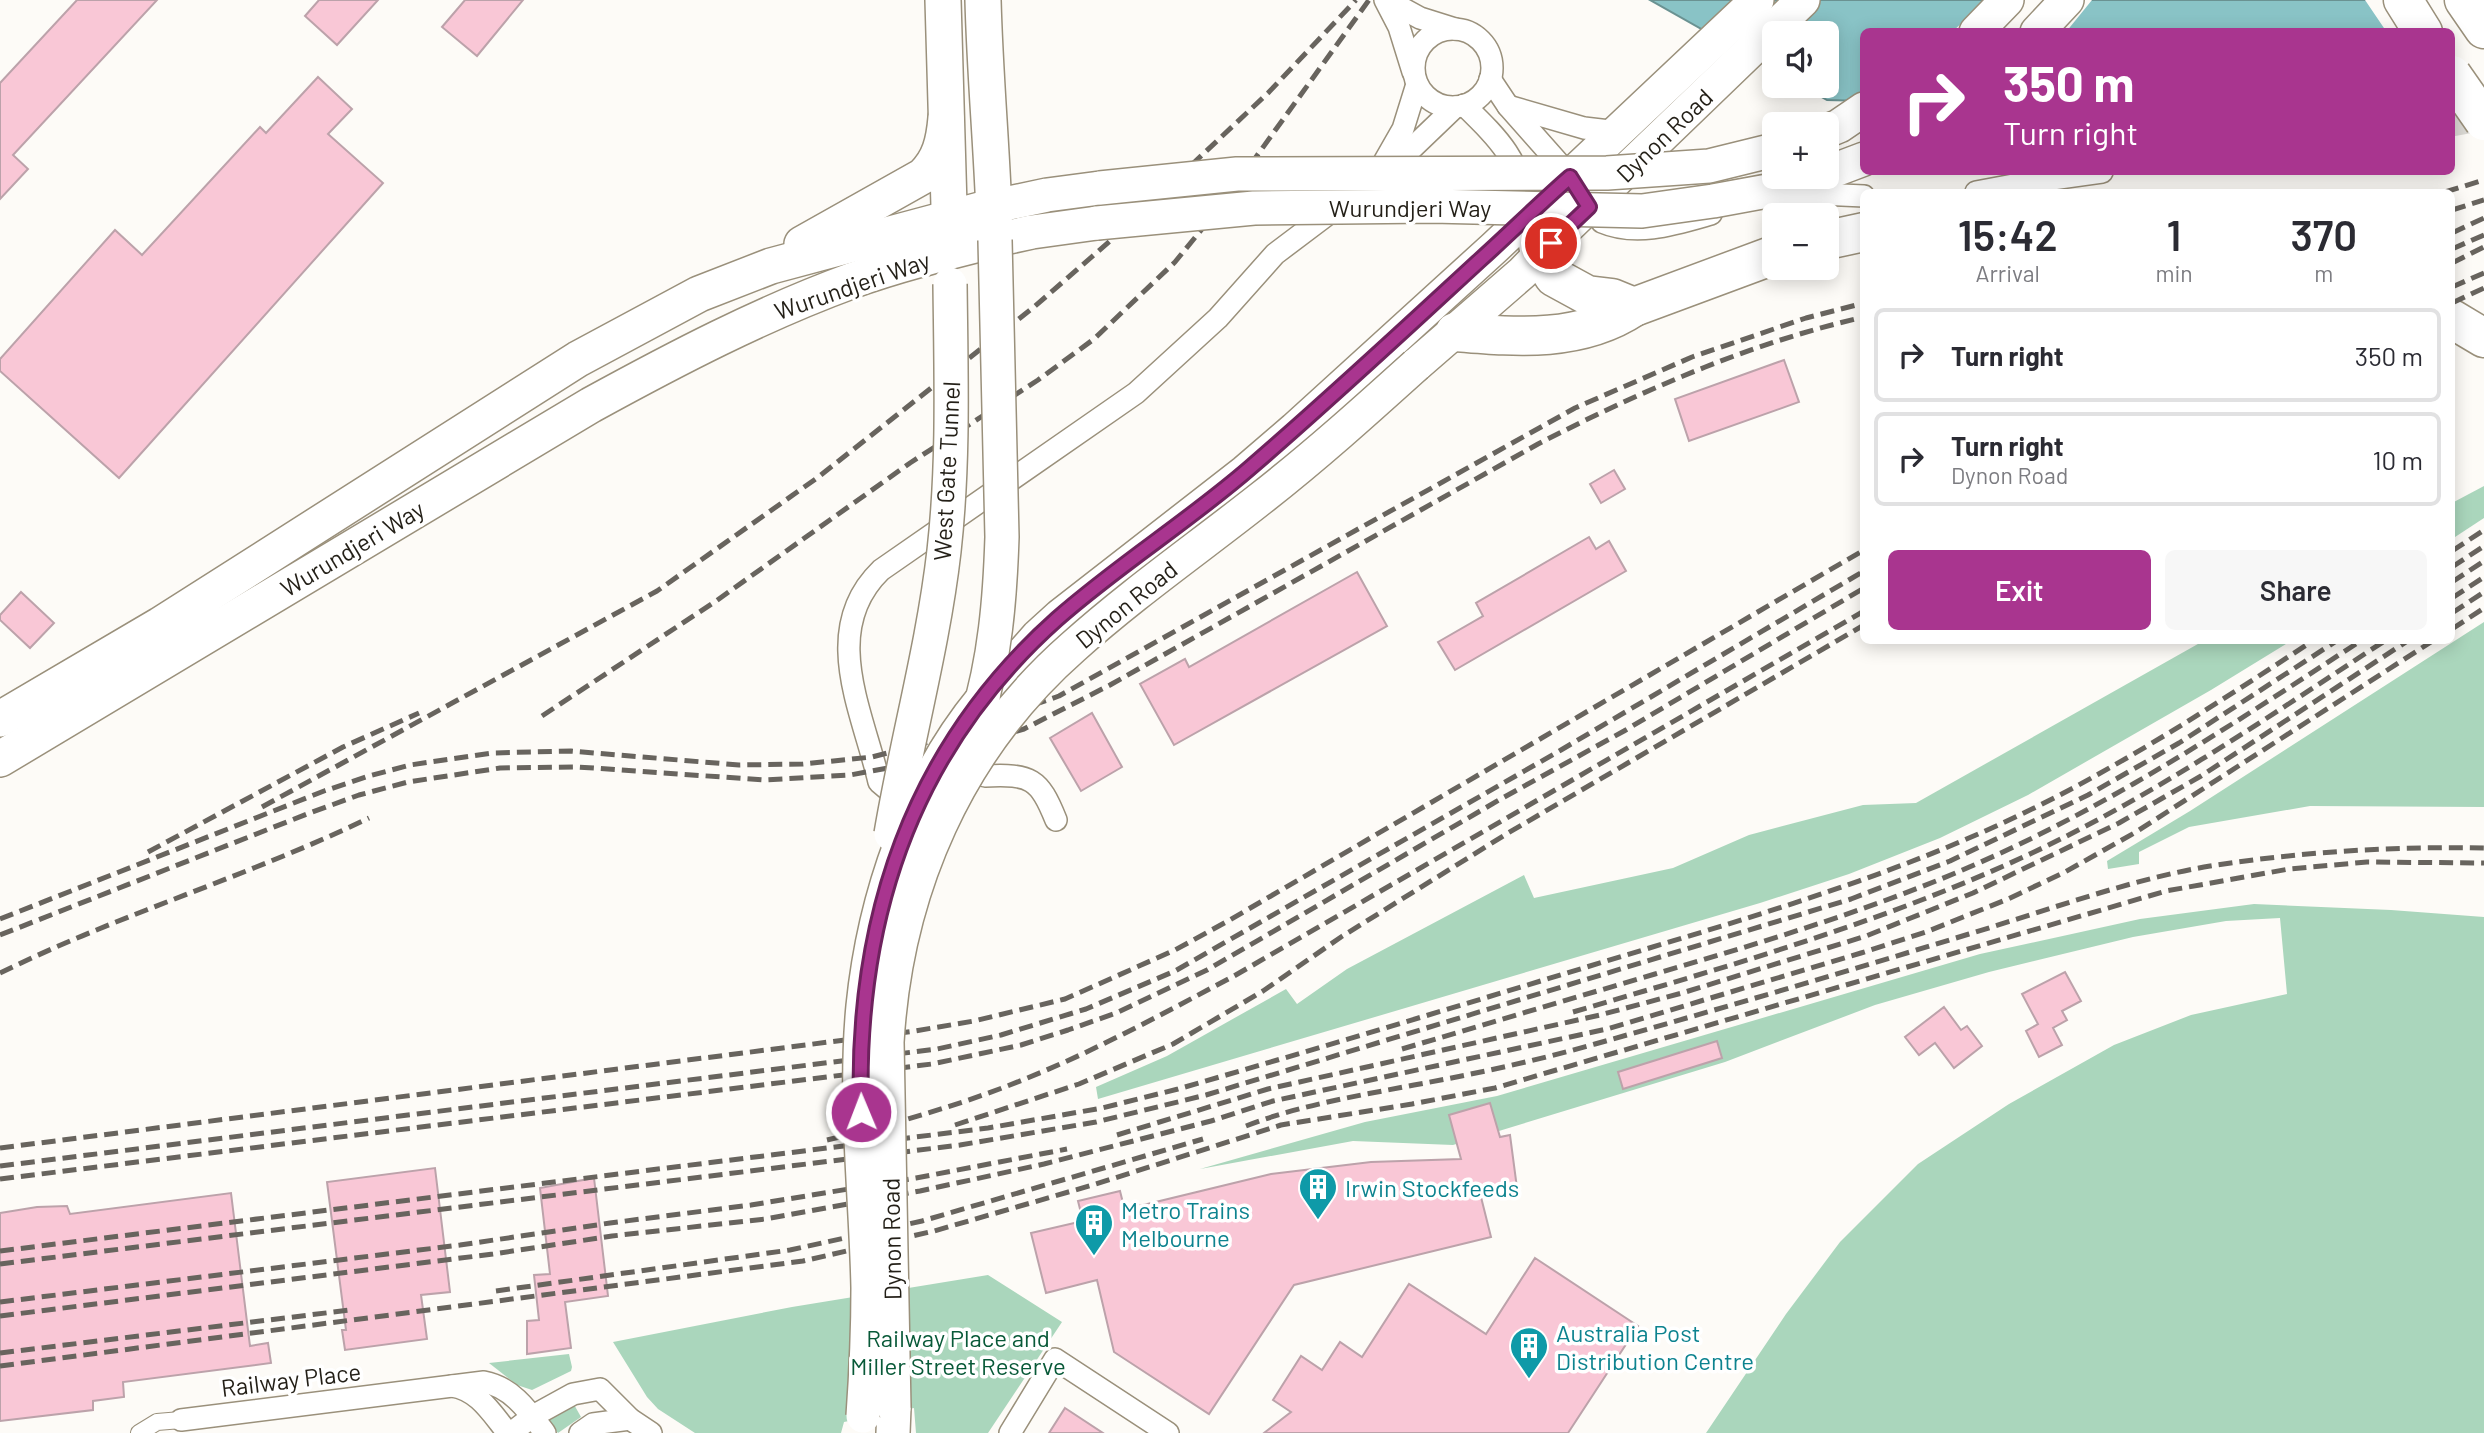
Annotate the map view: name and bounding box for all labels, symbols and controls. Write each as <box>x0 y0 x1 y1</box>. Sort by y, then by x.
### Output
map controls <box>1762 21 1839 280</box>
button: sound <box>1762 21 1839 98</box>
text: 350 m <box>2003 53 2135 112</box>
icon: right <box>1888 56 1979 147</box>
street label: Dynon Road <box>1610 82 1718 188</box>
button: + <box>1762 112 1839 189</box>
text: Turn right <box>2003 113 2138 151</box>
street label: Wurundjeri Way <box>1329 193 1491 222</box>
button: − <box>1762 203 1839 280</box>
text: 15:42 <box>1958 209 2058 259</box>
text: 1 <box>2167 209 2181 259</box>
text: 370 <box>2291 209 2357 259</box>
pin <box>1521 213 1581 273</box>
icon: arrive <box>1532 224 1570 262</box>
street label: Wurundjeri Way <box>770 245 934 325</box>
text: Arrival <box>1976 259 2040 287</box>
text: min <box>2155 259 2193 287</box>
text: m <box>2314 259 2333 287</box>
icon: right <box>1892 336 1930 374</box>
text: Turn right <box>1951 340 2064 371</box>
text: 350 m <box>2355 340 2423 371</box>
street label: West Gate Tunnel <box>927 381 965 561</box>
text: Turn right <box>1951 430 2064 461</box>
icon: right <box>1892 440 1930 478</box>
text: 10 m <box>2373 444 2423 475</box>
text: Dynon Road <box>1951 461 2068 489</box>
street label: Wurundjeri Way <box>275 494 429 602</box>
button: Exit <box>1888 550 2151 630</box>
button: Share <box>2165 550 2427 630</box>
street label: Dynon Road <box>1069 554 1183 654</box>
position arrow <box>824 1075 898 1149</box>
building icon: Irwin Stockfeeds <box>1297 1166 1339 1221</box>
place label: Irwin Stockfeeds <box>1345 1173 1519 1202</box>
street label: Dynon Road <box>875 1178 907 1300</box>
place label: Metro Trains Melbourne <box>1121 1195 1250 1252</box>
building icon: Metro Trains Melbourne <box>1073 1202 1115 1257</box>
place label: Australia Post Distribution Centre <box>1556 1318 1754 1375</box>
park label: Railway Place and Miller Street Reserve <box>850 1323 1066 1380</box>
building icon: Australia Post Distribution Centre <box>1508 1325 1550 1380</box>
street label: Railway Place <box>219 1356 363 1402</box>

